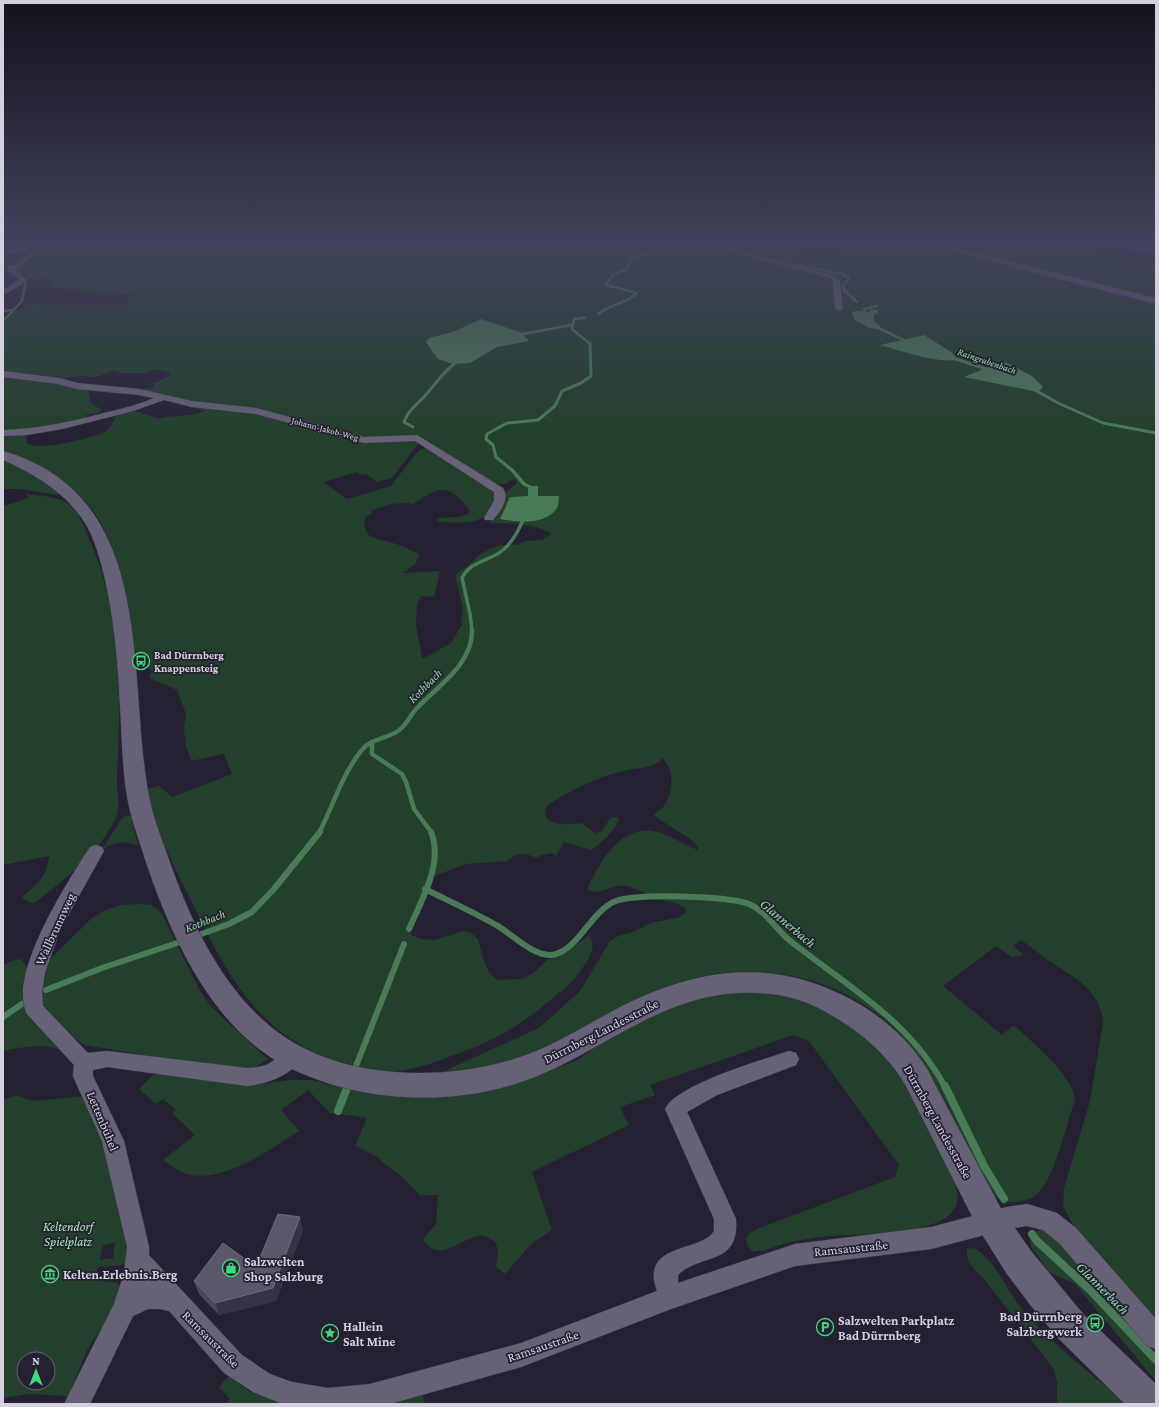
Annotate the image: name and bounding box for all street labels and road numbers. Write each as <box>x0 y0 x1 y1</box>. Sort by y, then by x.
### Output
street label: Johann-Jakob-Weg <box>290 415 360 443</box>
street label: Wallbrunnweg <box>32 890 79 967</box>
street label: Dürrnberg Landesstraße <box>541 995 661 1067</box>
street label: Dürrnberg Landesstraße <box>901 1063 976 1181</box>
street label: Lettenbühel <box>84 1089 122 1154</box>
street label: Ramsaustraße <box>813 1237 889 1259</box>
street label: Ramsaustraße <box>179 1307 243 1371</box>
street label: Ramsaustraße <box>505 1327 581 1365</box>

